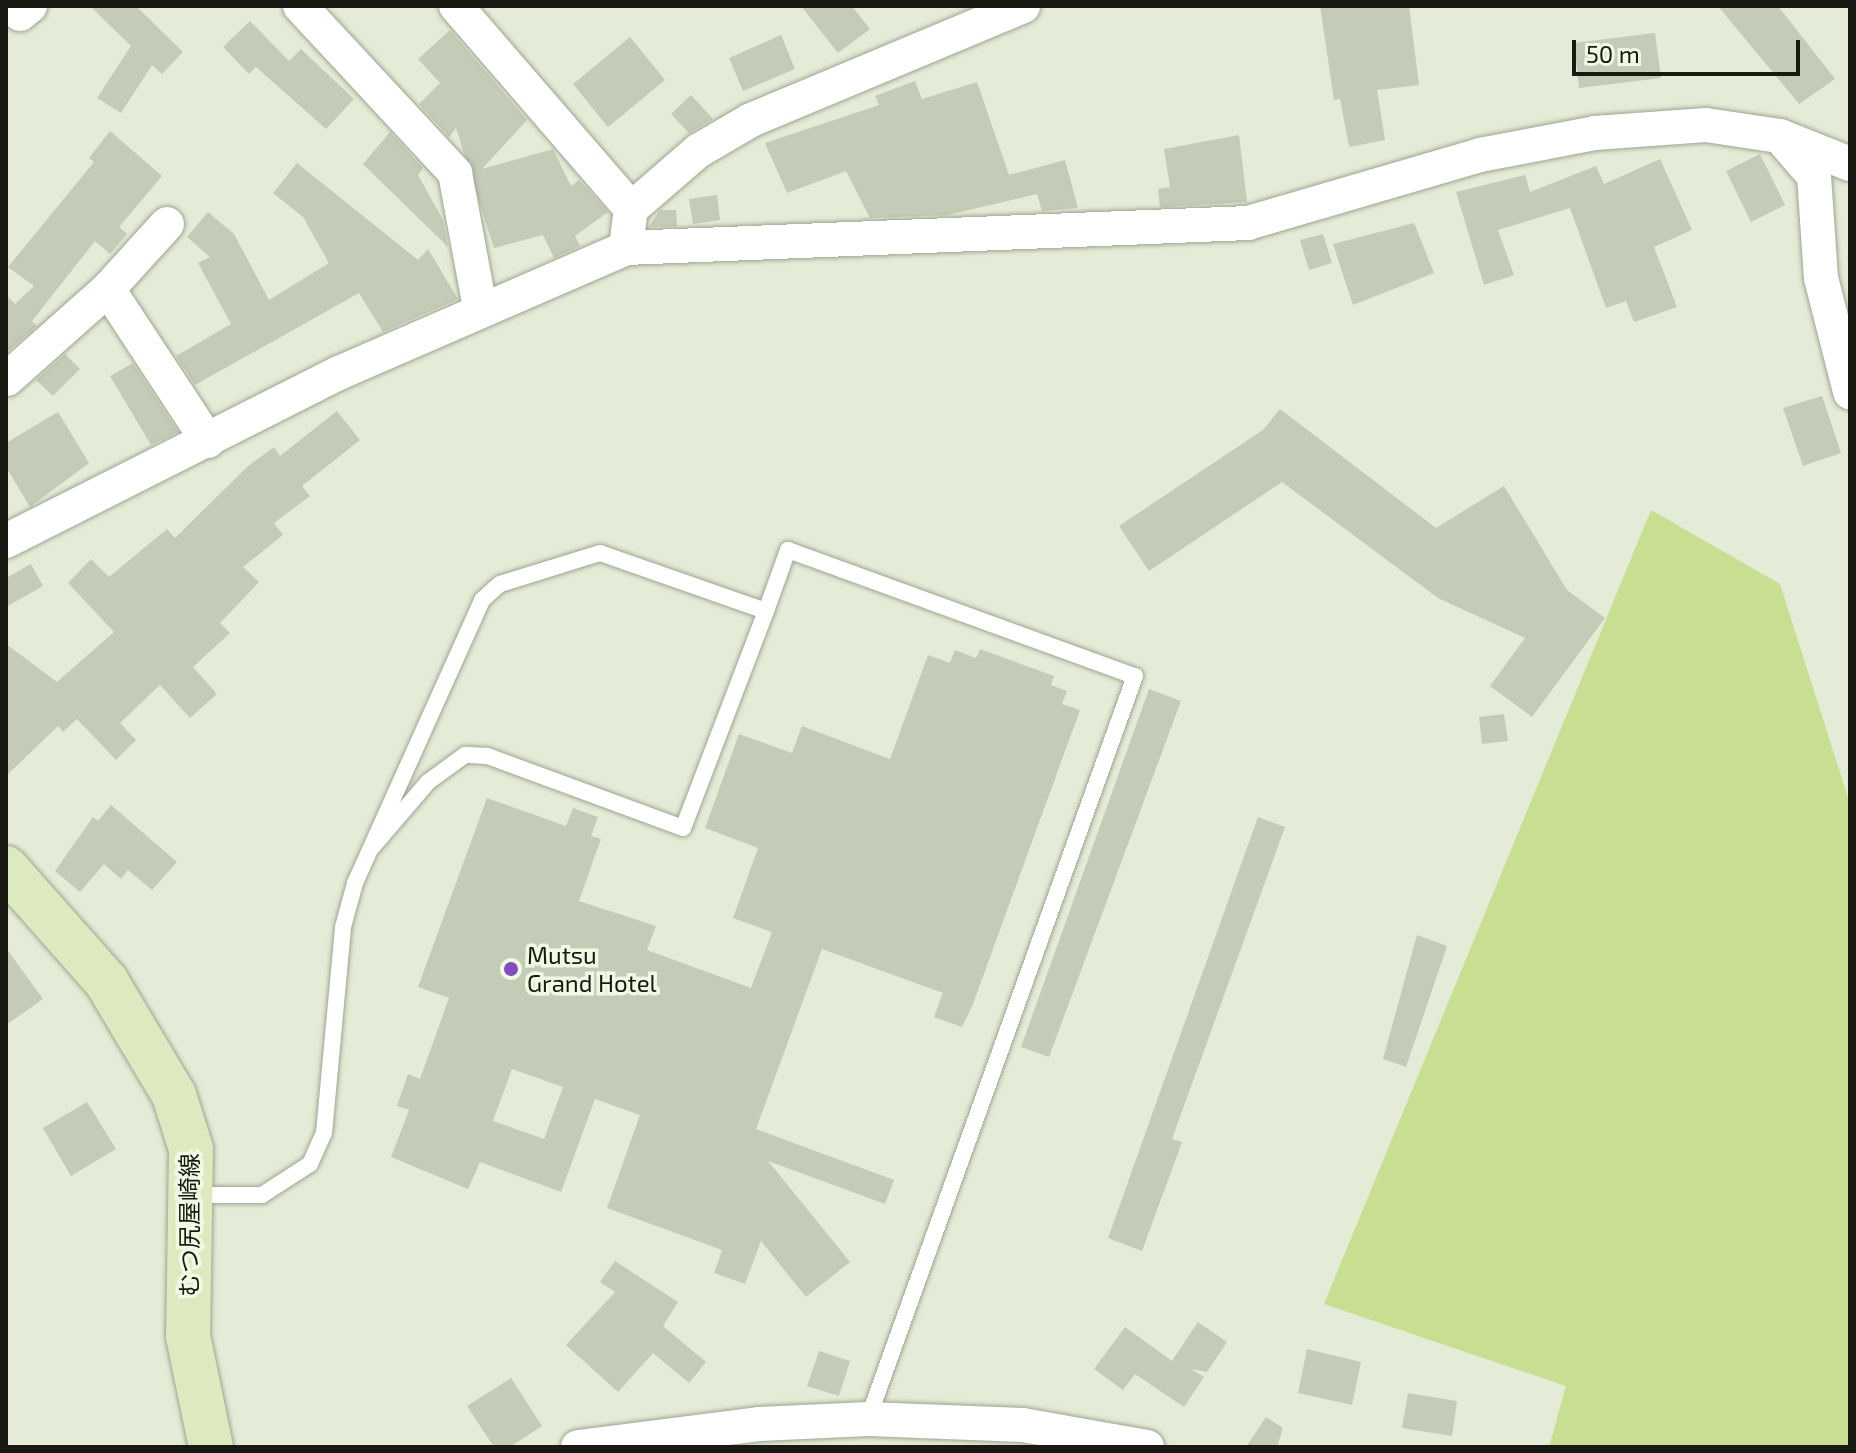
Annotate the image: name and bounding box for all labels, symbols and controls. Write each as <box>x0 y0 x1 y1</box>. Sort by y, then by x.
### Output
scale bar <box>1576 24 1804 74</box>
text: 50 m <box>1586 39 1640 68</box>
place label: Mutsu Grand Hotel <box>527 941 657 997</box>
marker: Mutsu Grand Hotel <box>502 960 520 978</box>
street label: むつ尻屋崎線 <box>175 1153 203 1297</box>

